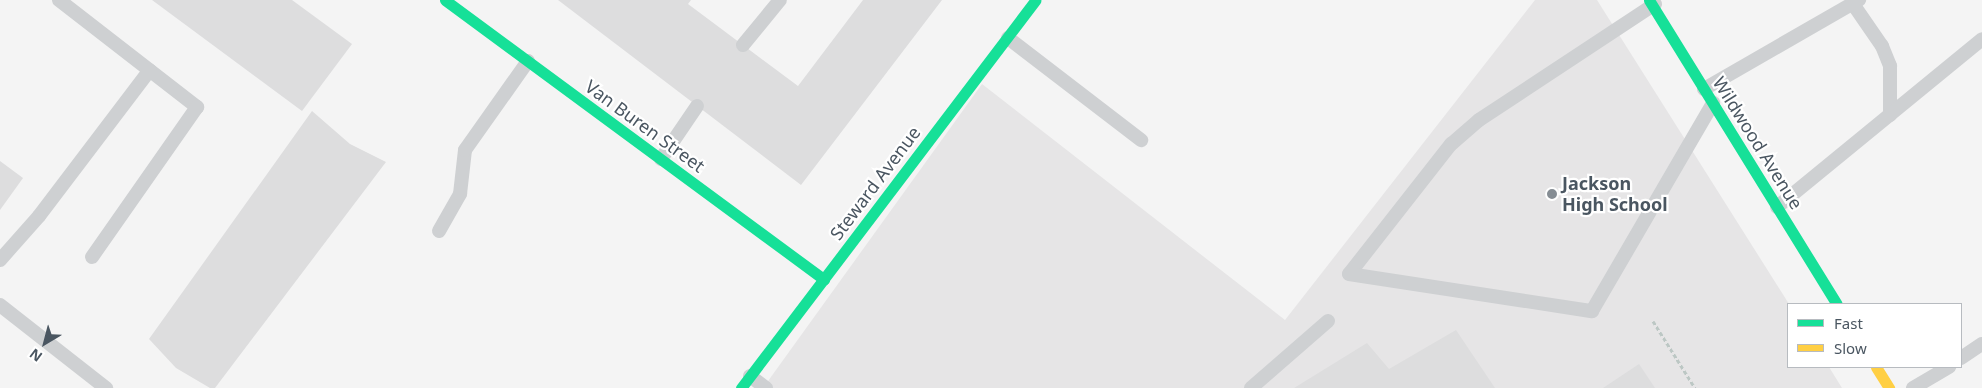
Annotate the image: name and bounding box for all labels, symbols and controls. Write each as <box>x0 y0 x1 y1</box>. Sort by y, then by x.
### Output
street label: Wildwood Avenue <box>1709 73 1807 213</box>
street label: Van Buren Street <box>581 75 709 177</box>
street label: Steward Avenue <box>825 122 925 244</box>
place label: Jackson High School <box>1562 173 1668 215</box>
marker: Jackson High School <box>1546 188 1558 200</box>
legend <box>1787 303 1962 368</box>
text: Fast <box>1834 313 1863 333</box>
north arrow <box>20 318 70 368</box>
text: Slow <box>1834 338 1867 358</box>
text: N <box>25 344 46 366</box>

